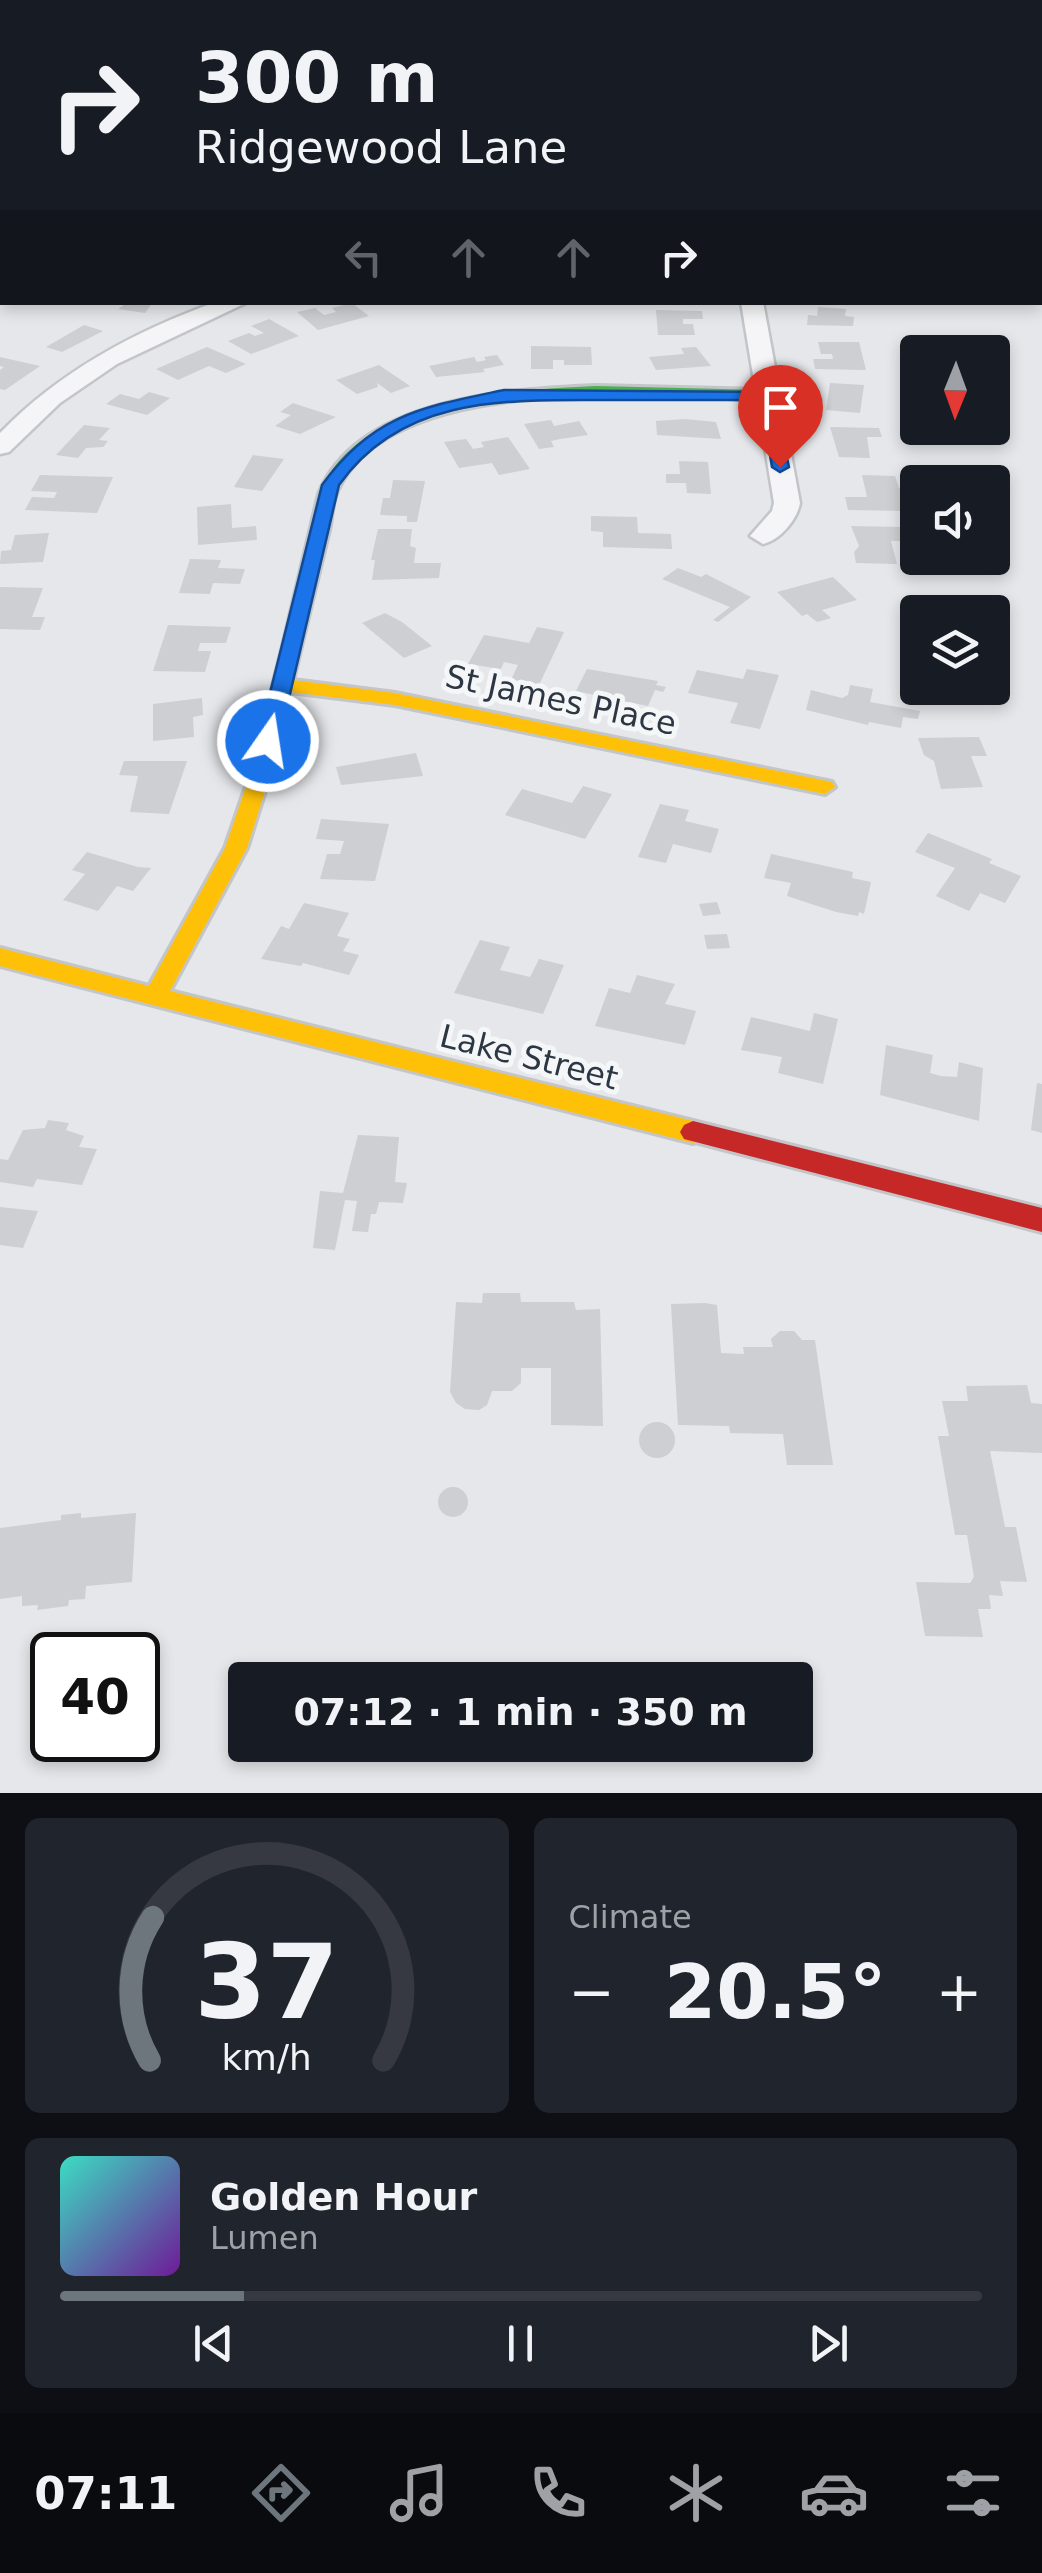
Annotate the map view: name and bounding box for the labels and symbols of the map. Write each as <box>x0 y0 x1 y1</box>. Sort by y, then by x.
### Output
north arrow <box>900 335 1010 445</box>
pin <box>738 365 823 468</box>
street label: St James Place <box>442 657 680 743</box>
position arrow <box>216 689 320 793</box>
street label: Lake Street <box>436 1017 622 1097</box>
speed limit sign: 40 <box>30 1632 160 1762</box>

